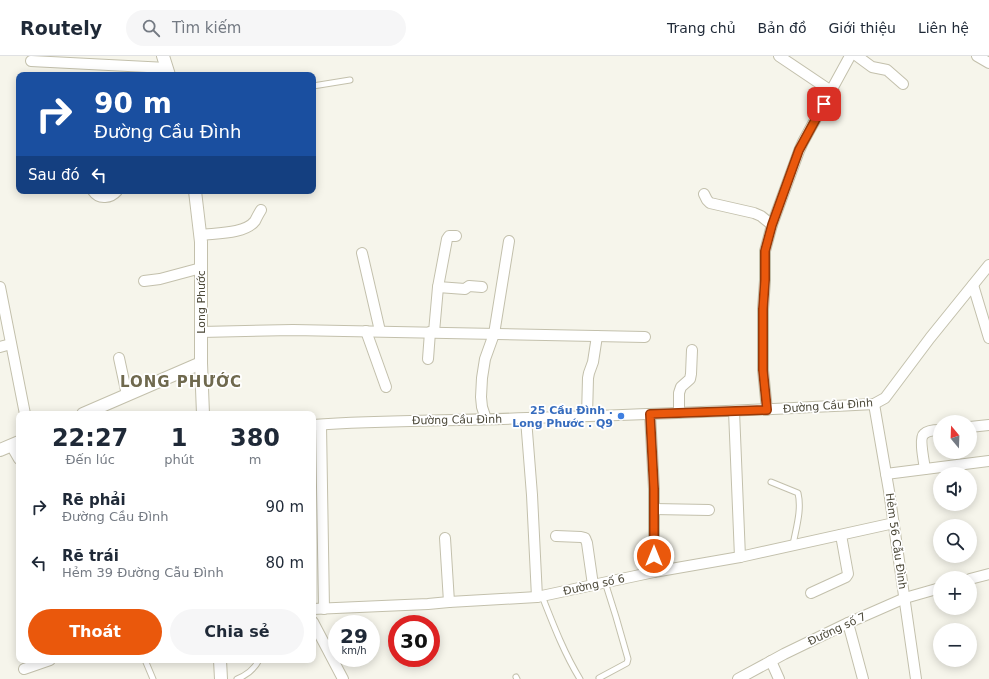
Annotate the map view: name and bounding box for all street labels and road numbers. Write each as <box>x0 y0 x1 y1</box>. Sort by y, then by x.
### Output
street label: Long Phước <box>195 270 208 334</box>
street label: Đường Cầu Đình <box>783 396 873 416</box>
street label: Đường Cầu Đình <box>412 413 502 427</box>
street label: Hẻm 56 Cẫu Đình <box>883 492 909 590</box>
street label: Đường số 6 <box>562 572 626 598</box>
street label: Đường số 7 <box>806 610 868 648</box>

